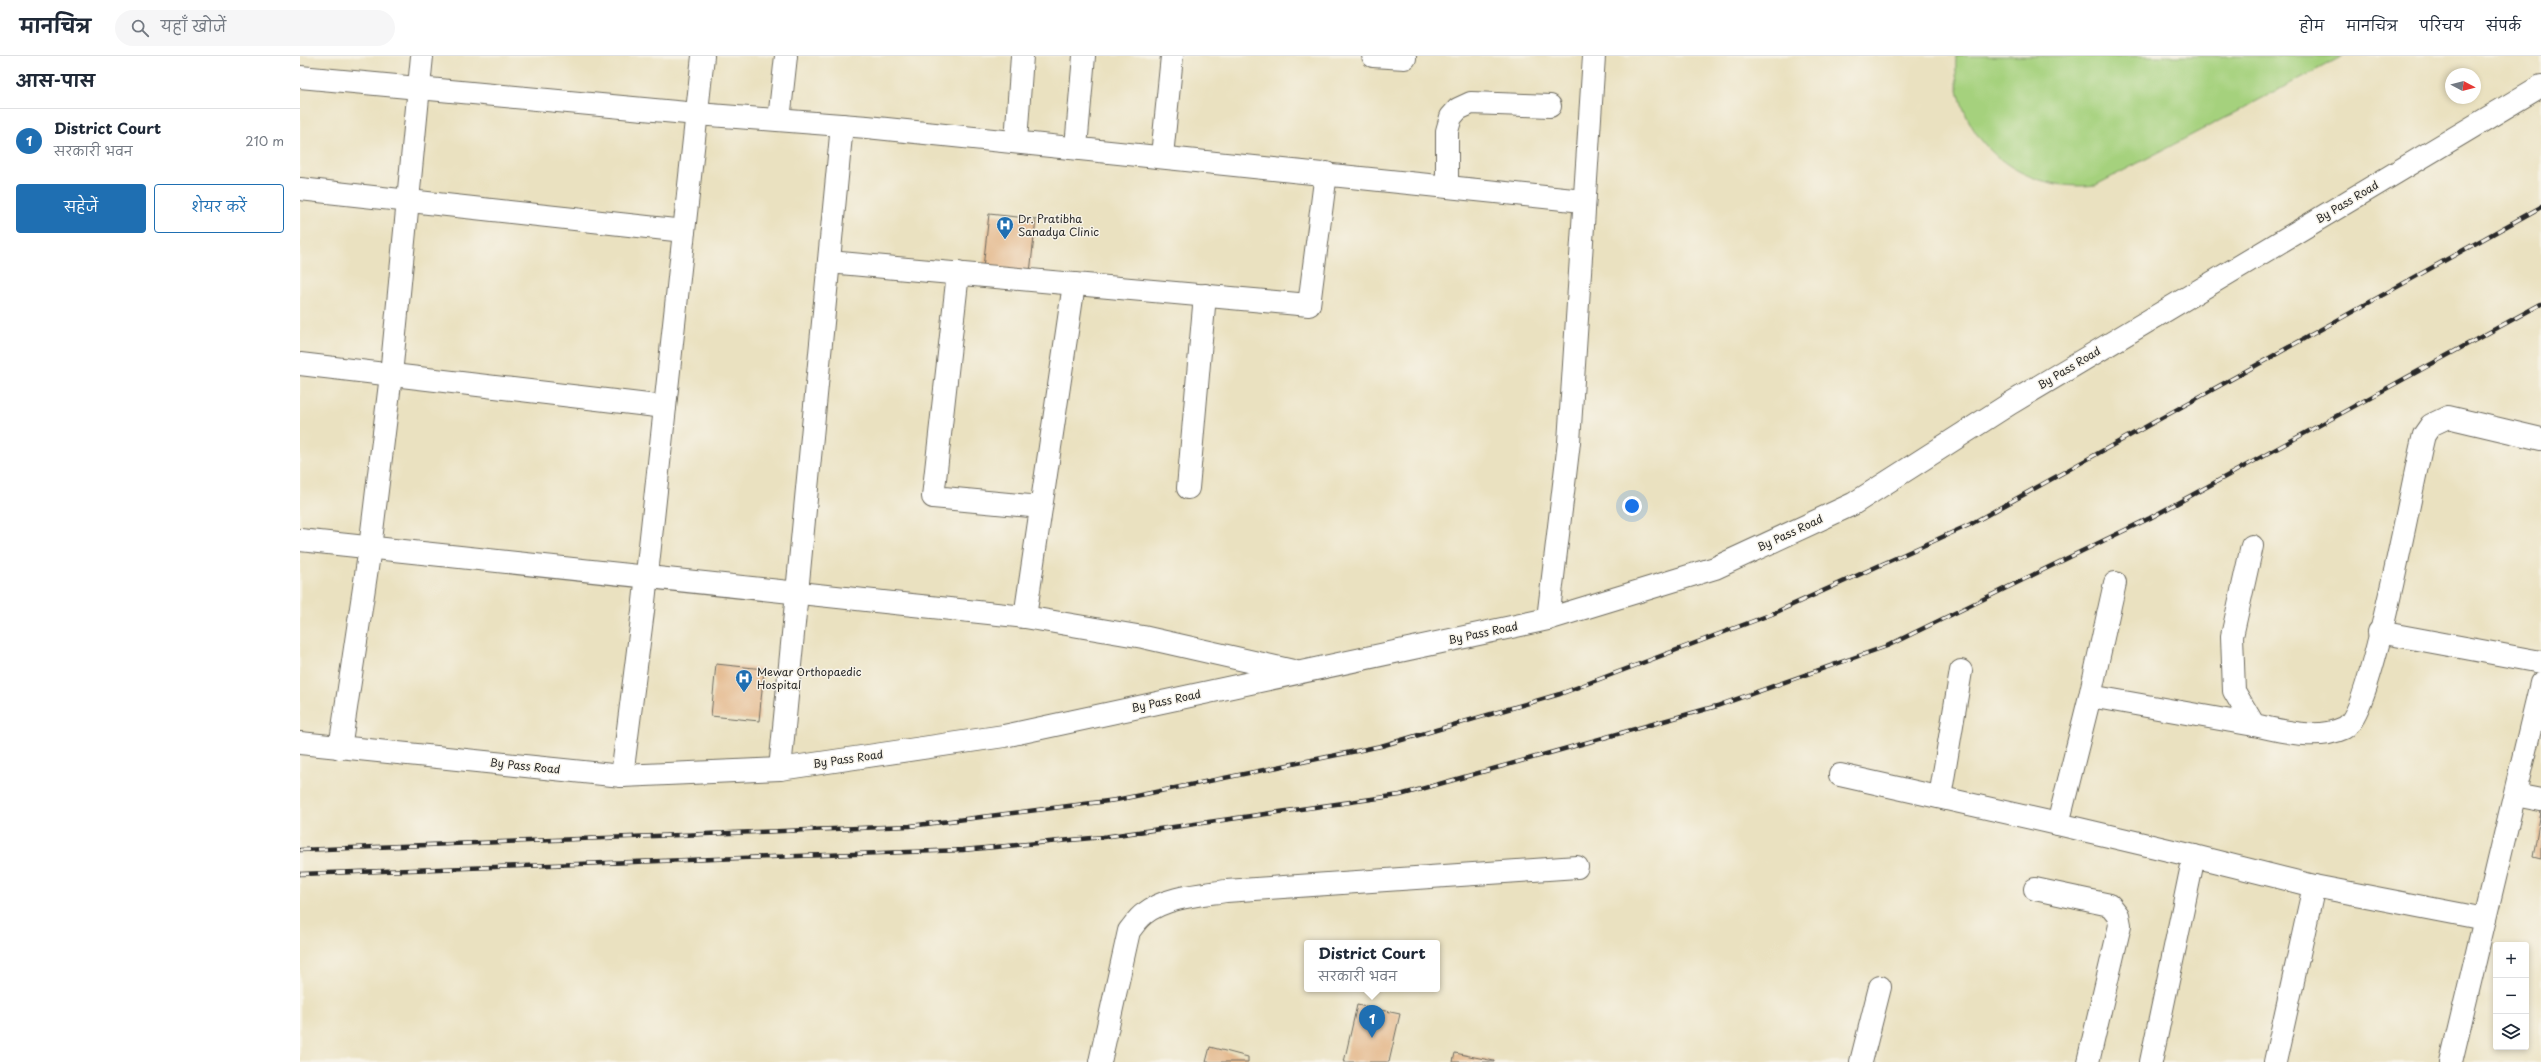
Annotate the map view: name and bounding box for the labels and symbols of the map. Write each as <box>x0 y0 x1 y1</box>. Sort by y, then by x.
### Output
north arrow <box>2445 68 2481 104</box>
street label: By Pass Road <box>2312 176 2382 227</box>
place label: Dr. Pratibha Sanadya Clinic <box>1018 210 1099 240</box>
hospital icon: Dr. Pratibha Sanadya Clinic <box>995 215 1015 240</box>
street label: By Pass Road <box>2034 342 2104 393</box>
your location <box>1622 496 1642 516</box>
street label: By Pass Road <box>1754 510 1826 555</box>
street label: By Pass Road <box>1446 617 1519 648</box>
place label: Mewar Orthopaedic Hospital <box>757 663 862 693</box>
hospital icon: Mewar Orthopaedic Hospital <box>734 668 754 693</box>
street label: By Pass Road <box>1129 685 1202 716</box>
street label: By Pass Road <box>812 745 884 772</box>
street label: By Pass Road <box>489 753 561 778</box>
pin: 1 <box>1359 1005 1385 1038</box>

